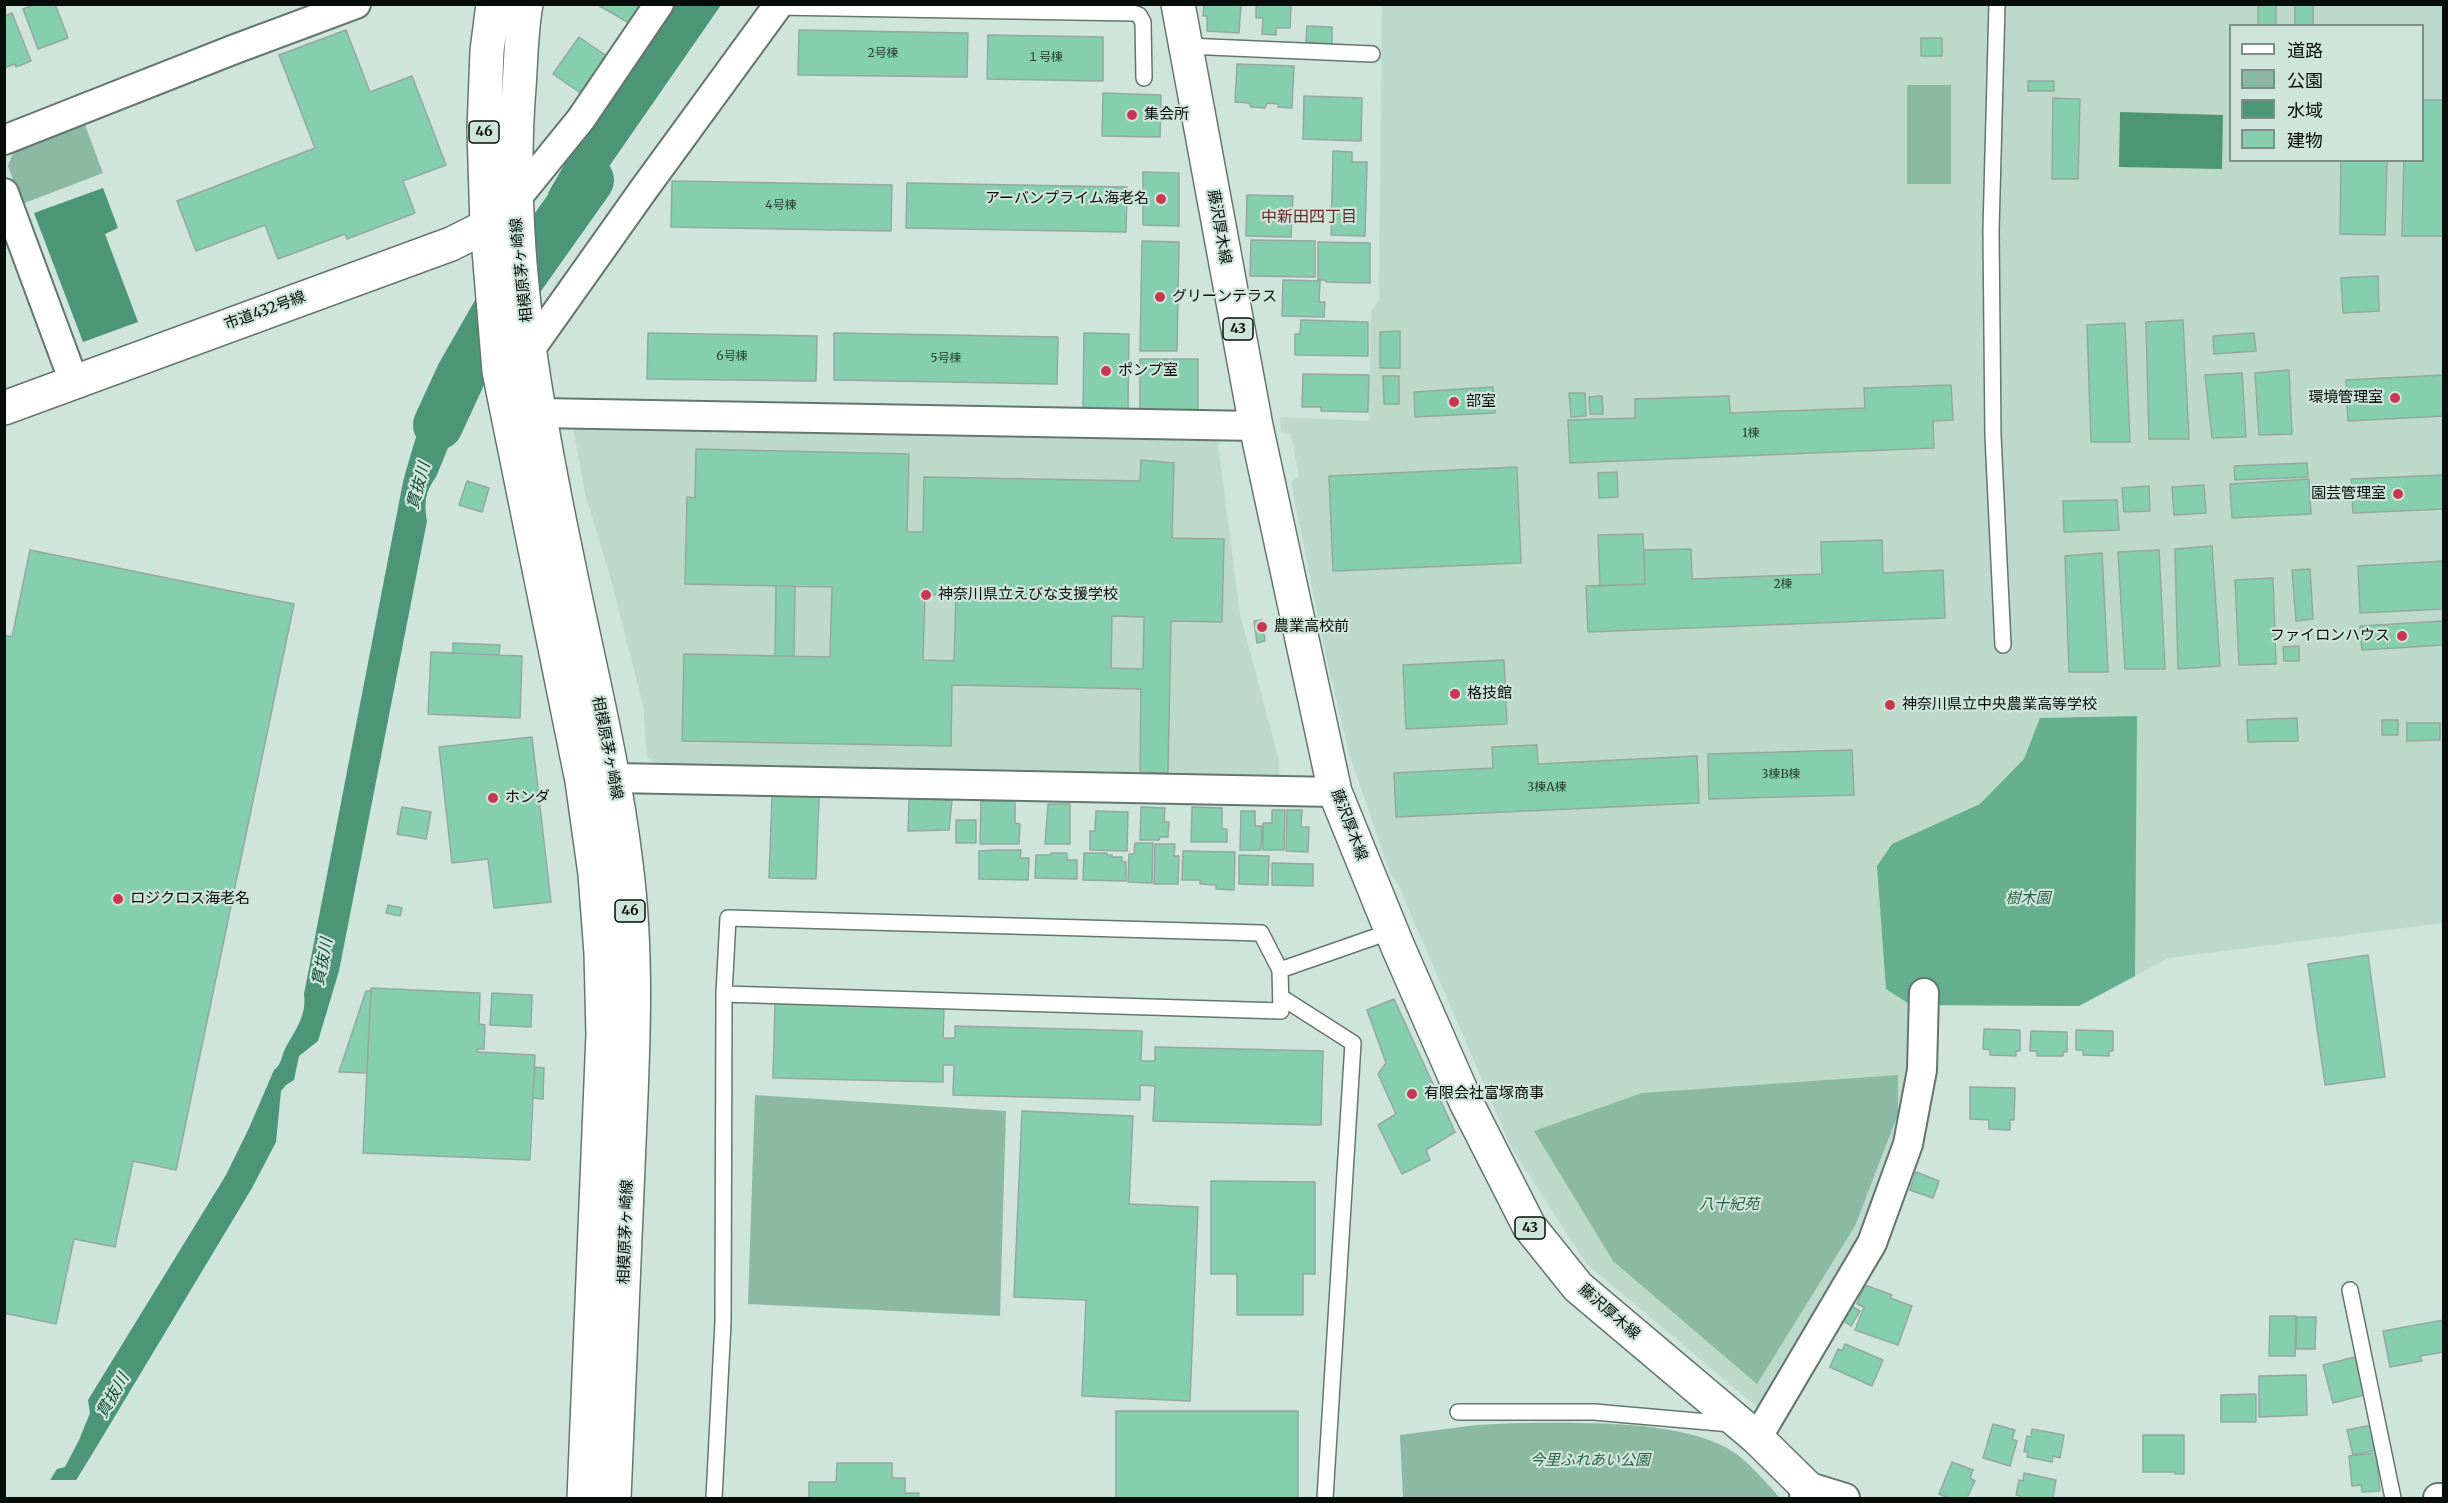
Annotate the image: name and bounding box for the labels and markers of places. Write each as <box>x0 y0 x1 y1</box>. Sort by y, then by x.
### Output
place label: 集会所 <box>1144 106 1189 124</box>
marker: 集会所 <box>1125 108 1139 122</box>
place label: アーバンプライム海老名 <box>985 190 1149 208</box>
marker: アーバンプライム海老名 <box>1154 192 1168 206</box>
place label: グリーンテラス <box>1172 288 1277 306</box>
marker: グリーンテラス <box>1153 290 1167 304</box>
place label: ポンプ室 <box>1118 362 1178 380</box>
marker: ポンプ室 <box>1099 364 1113 378</box>
place label: 環境管理室 <box>2308 389 2383 407</box>
marker: 環境管理室 <box>2388 391 2402 405</box>
place label: 部室 <box>1466 393 1496 411</box>
marker: 部室 <box>1447 395 1461 409</box>
place label: 園芸管理室 <box>2311 485 2386 503</box>
marker: 園芸管理室 <box>2391 487 2405 501</box>
place label: 神奈川県立えびな支援学校 <box>938 586 1118 604</box>
marker: 神奈川県立えびな支援学校 <box>919 588 933 602</box>
place label: 農業高校前 <box>1274 618 1349 636</box>
marker: 農業高校前 <box>1255 620 1269 634</box>
place label: ファイロンハウス <box>2270 627 2390 645</box>
marker: ファイロンハウス <box>2395 629 2409 643</box>
place label: 格技館 <box>1467 685 1512 703</box>
marker: 格技館 <box>1448 687 1462 701</box>
place label: 神奈川県立中央農業高等学校 <box>1902 696 2097 714</box>
marker: 神奈川県立中央農業高等学校 <box>1883 698 1897 712</box>
place label: ホンダ <box>505 789 550 807</box>
marker: ホンダ <box>486 791 500 805</box>
place label: ロジクロス海老名 <box>130 890 250 908</box>
marker: ロジクロス海老名 <box>111 892 125 906</box>
place label: 有限会社富塚商事 <box>1424 1085 1544 1103</box>
marker: 有限会社富塚商事 <box>1405 1087 1419 1101</box>

